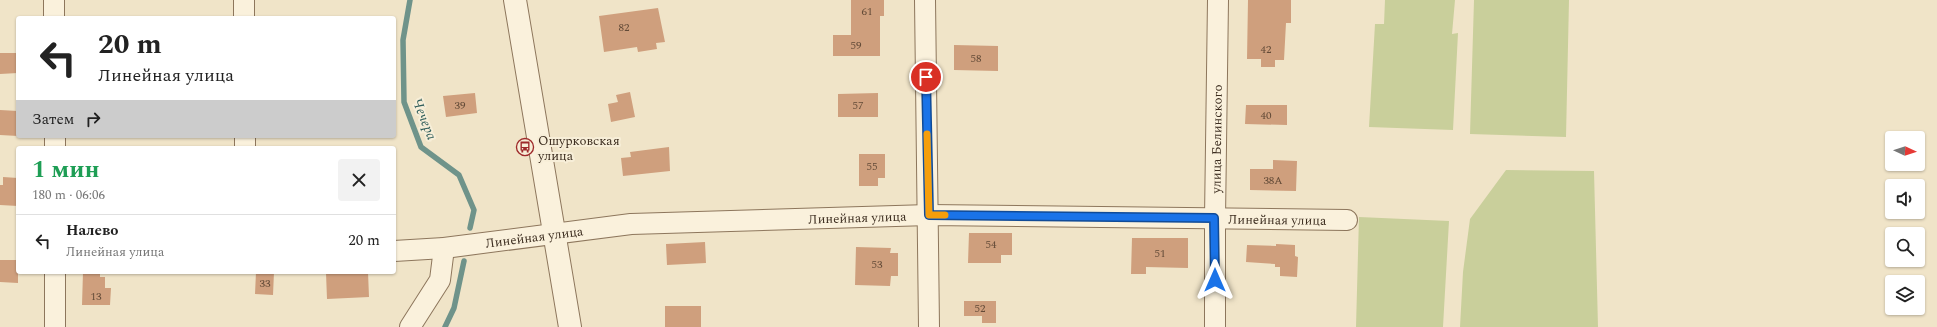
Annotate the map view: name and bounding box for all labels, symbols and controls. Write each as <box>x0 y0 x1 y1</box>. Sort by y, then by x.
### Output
house number: 61 <box>862 3 873 20</box>
house number: 82 <box>619 19 630 36</box>
text: 20 m <box>98 23 162 66</box>
icon: left <box>32 32 84 84</box>
house number: 59 <box>851 37 862 54</box>
house number: 42 <box>1261 41 1272 58</box>
house number: 58 <box>971 50 982 67</box>
pin <box>909 60 943 94</box>
text: Линейная улица <box>98 62 234 89</box>
icon: arrive <box>915 66 937 88</box>
street label: улица Белинского <box>1206 84 1228 195</box>
water label: Чечера <box>407 95 442 143</box>
house number: 39 <box>455 97 466 114</box>
house number: 57 <box>853 97 864 114</box>
house number: 40 <box>1261 107 1272 124</box>
text: Затем <box>32 108 74 131</box>
icon: right <box>82 108 104 130</box>
place label: Ошурковская улица <box>537 131 620 166</box>
north arrow <box>1885 131 1925 171</box>
map controls <box>1885 131 1925 315</box>
bus stop icon: Ошурковская улица <box>515 137 535 157</box>
text: 1 мин <box>32 152 100 188</box>
house number: 55 <box>867 158 878 175</box>
button: close <box>338 159 380 201</box>
house number: 38А <box>1263 172 1283 189</box>
button: sound <box>1885 179 1925 219</box>
text: 180 m · 06:06 <box>32 185 105 205</box>
street label: Линейная улица <box>808 207 907 230</box>
street label: Линейная улица <box>1228 210 1327 231</box>
text: Налево <box>66 219 119 242</box>
street label: Линейная улица <box>484 221 585 254</box>
button: search <box>1885 227 1925 267</box>
text: 20 m <box>348 229 380 252</box>
icon: left <box>32 230 54 252</box>
house number: 54 <box>986 236 997 253</box>
text: Линейная улица <box>66 242 164 262</box>
house number: 51 <box>1155 245 1166 262</box>
house number: 53 <box>872 256 883 273</box>
position arrow <box>1194 259 1236 301</box>
house number: 33 <box>260 275 271 292</box>
button: layers <box>1885 275 1925 315</box>
house number: 13 <box>91 288 102 305</box>
house number: 52 <box>975 300 986 317</box>

